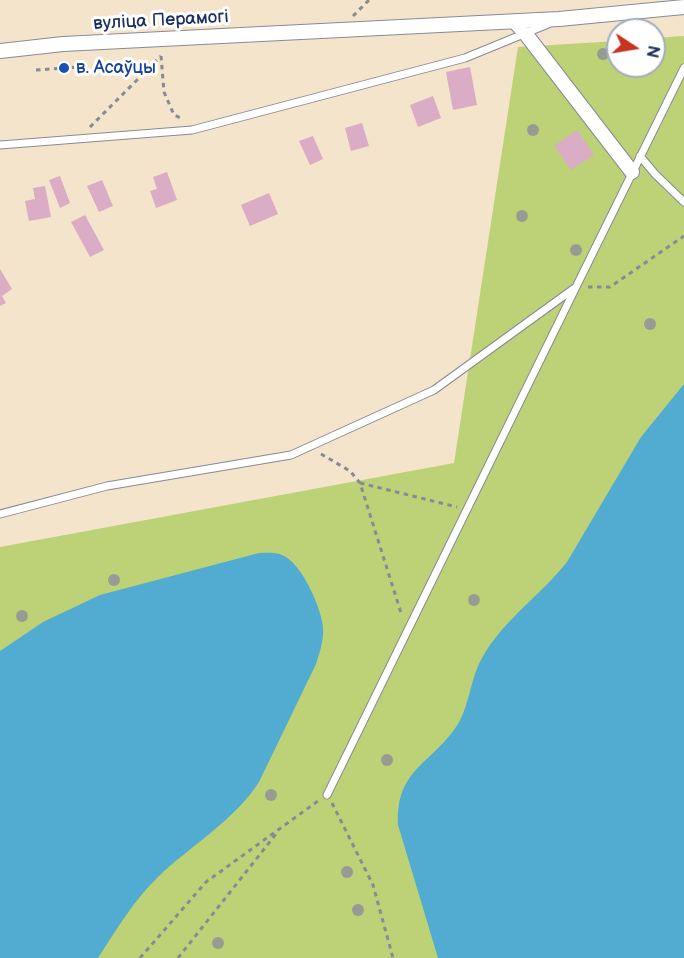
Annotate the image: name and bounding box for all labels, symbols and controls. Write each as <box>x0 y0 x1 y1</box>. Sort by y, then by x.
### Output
street label: вуліца Перамогі <box>93 7 229 35</box>
north arrow <box>606 18 666 78</box>
text: N <box>642 44 663 59</box>
place label: в. Асаўцы <box>76 57 156 79</box>
marker: в. Асаўцы <box>57 61 71 75</box>

